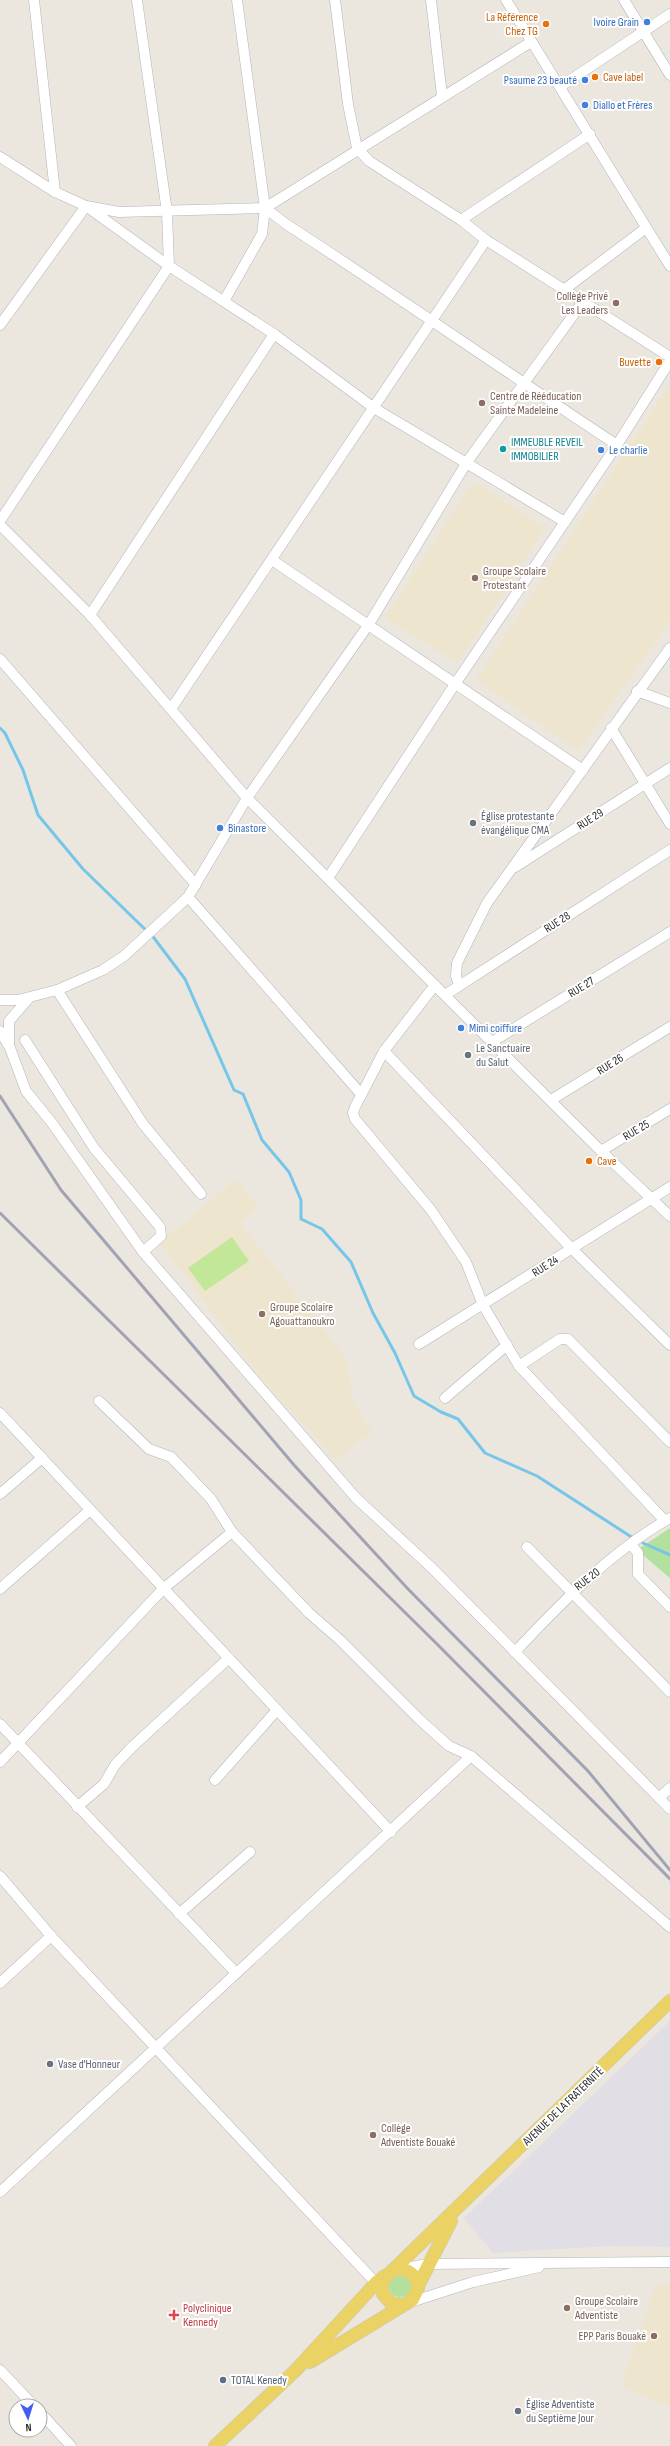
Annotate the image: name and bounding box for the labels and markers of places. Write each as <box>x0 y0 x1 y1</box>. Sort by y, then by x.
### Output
place label: La Référence Chez TG <box>486 10 538 39</box>
place label: Ivoire Grain <box>594 15 639 30</box>
marker: Ivoire Grain <box>642 17 652 27</box>
marker: La Référence Chez TG <box>541 19 551 29</box>
place label: Cave label <box>603 70 643 85</box>
marker: Cave label <box>590 72 600 82</box>
place label: Psaume 23 beauté <box>504 73 577 88</box>
marker: Psaume 23 beauté <box>580 75 590 85</box>
place label: Diallo et Frères <box>593 98 652 113</box>
marker: Diallo et Frères <box>580 100 590 110</box>
place label: Collège Privé Les Leaders <box>556 289 608 318</box>
marker: Collège Privé Les Leaders <box>611 298 621 308</box>
place label: Buvette <box>619 355 651 370</box>
marker: Buvette <box>654 357 664 367</box>
place label: Centre de Rééducation Sainte Madeleine <box>490 389 581 418</box>
marker: Centre de Rééducation Sainte Madeleine <box>477 398 487 408</box>
place label: IMMEUBLE REVEIL IMMOBILIER <box>511 435 583 464</box>
place label: Le charlie <box>609 443 648 458</box>
marker: IMMEUBLE REVEIL IMMOBILIER <box>498 444 508 454</box>
marker: Le charlie <box>596 445 606 455</box>
place label: Groupe Scolaire Protestant <box>483 564 546 593</box>
marker: Groupe Scolaire Protestant <box>470 573 480 583</box>
place label: Église protestante évangélique CMA <box>481 809 554 838</box>
marker: Église protestante évangélique CMA <box>468 818 478 828</box>
place label: Binastore <box>228 821 266 836</box>
marker: Binastore <box>215 823 225 833</box>
place label: Mimi coiffure <box>469 1021 522 1036</box>
marker: Mimi coiffure <box>456 1023 466 1033</box>
place label: Le Sanctuaire du Salut <box>476 1041 530 1070</box>
marker: Le Sanctuaire du Salut <box>463 1050 473 1060</box>
place label: Cave <box>597 1154 617 1169</box>
marker: Cave <box>584 1156 594 1166</box>
place label: Groupe Scolaire Agouattanoukro <box>269 1300 334 1329</box>
marker: Groupe Scolaire Agouattanoukro <box>257 1309 267 1319</box>
place label: Vase d'Honneur <box>58 2057 121 2072</box>
marker: Vase d'Honneur <box>45 2059 55 2069</box>
place label: Collège Adventiste Bouaké <box>380 2121 455 2150</box>
marker: Collège Adventiste Bouaké <box>368 2130 378 2140</box>
place label: Groupe Scolaire Adventiste <box>574 2294 638 2323</box>
place label: Polyclinique Kennedy <box>183 2301 232 2330</box>
marker: Groupe Scolaire Adventiste <box>562 2303 572 2313</box>
marker: Polyclinique Kennedy <box>168 2309 180 2321</box>
place label: EPP Paris Bouaké <box>578 2329 646 2344</box>
marker: EPP Paris Bouaké <box>649 2331 659 2341</box>
place label: TOTAL Kenedy <box>231 2373 287 2388</box>
marker: TOTAL Kenedy <box>218 2375 228 2385</box>
place label: Église Adventiste du Septième Jour <box>526 2397 595 2426</box>
marker: Église Adventiste du Septième Jour <box>513 2406 523 2416</box>

